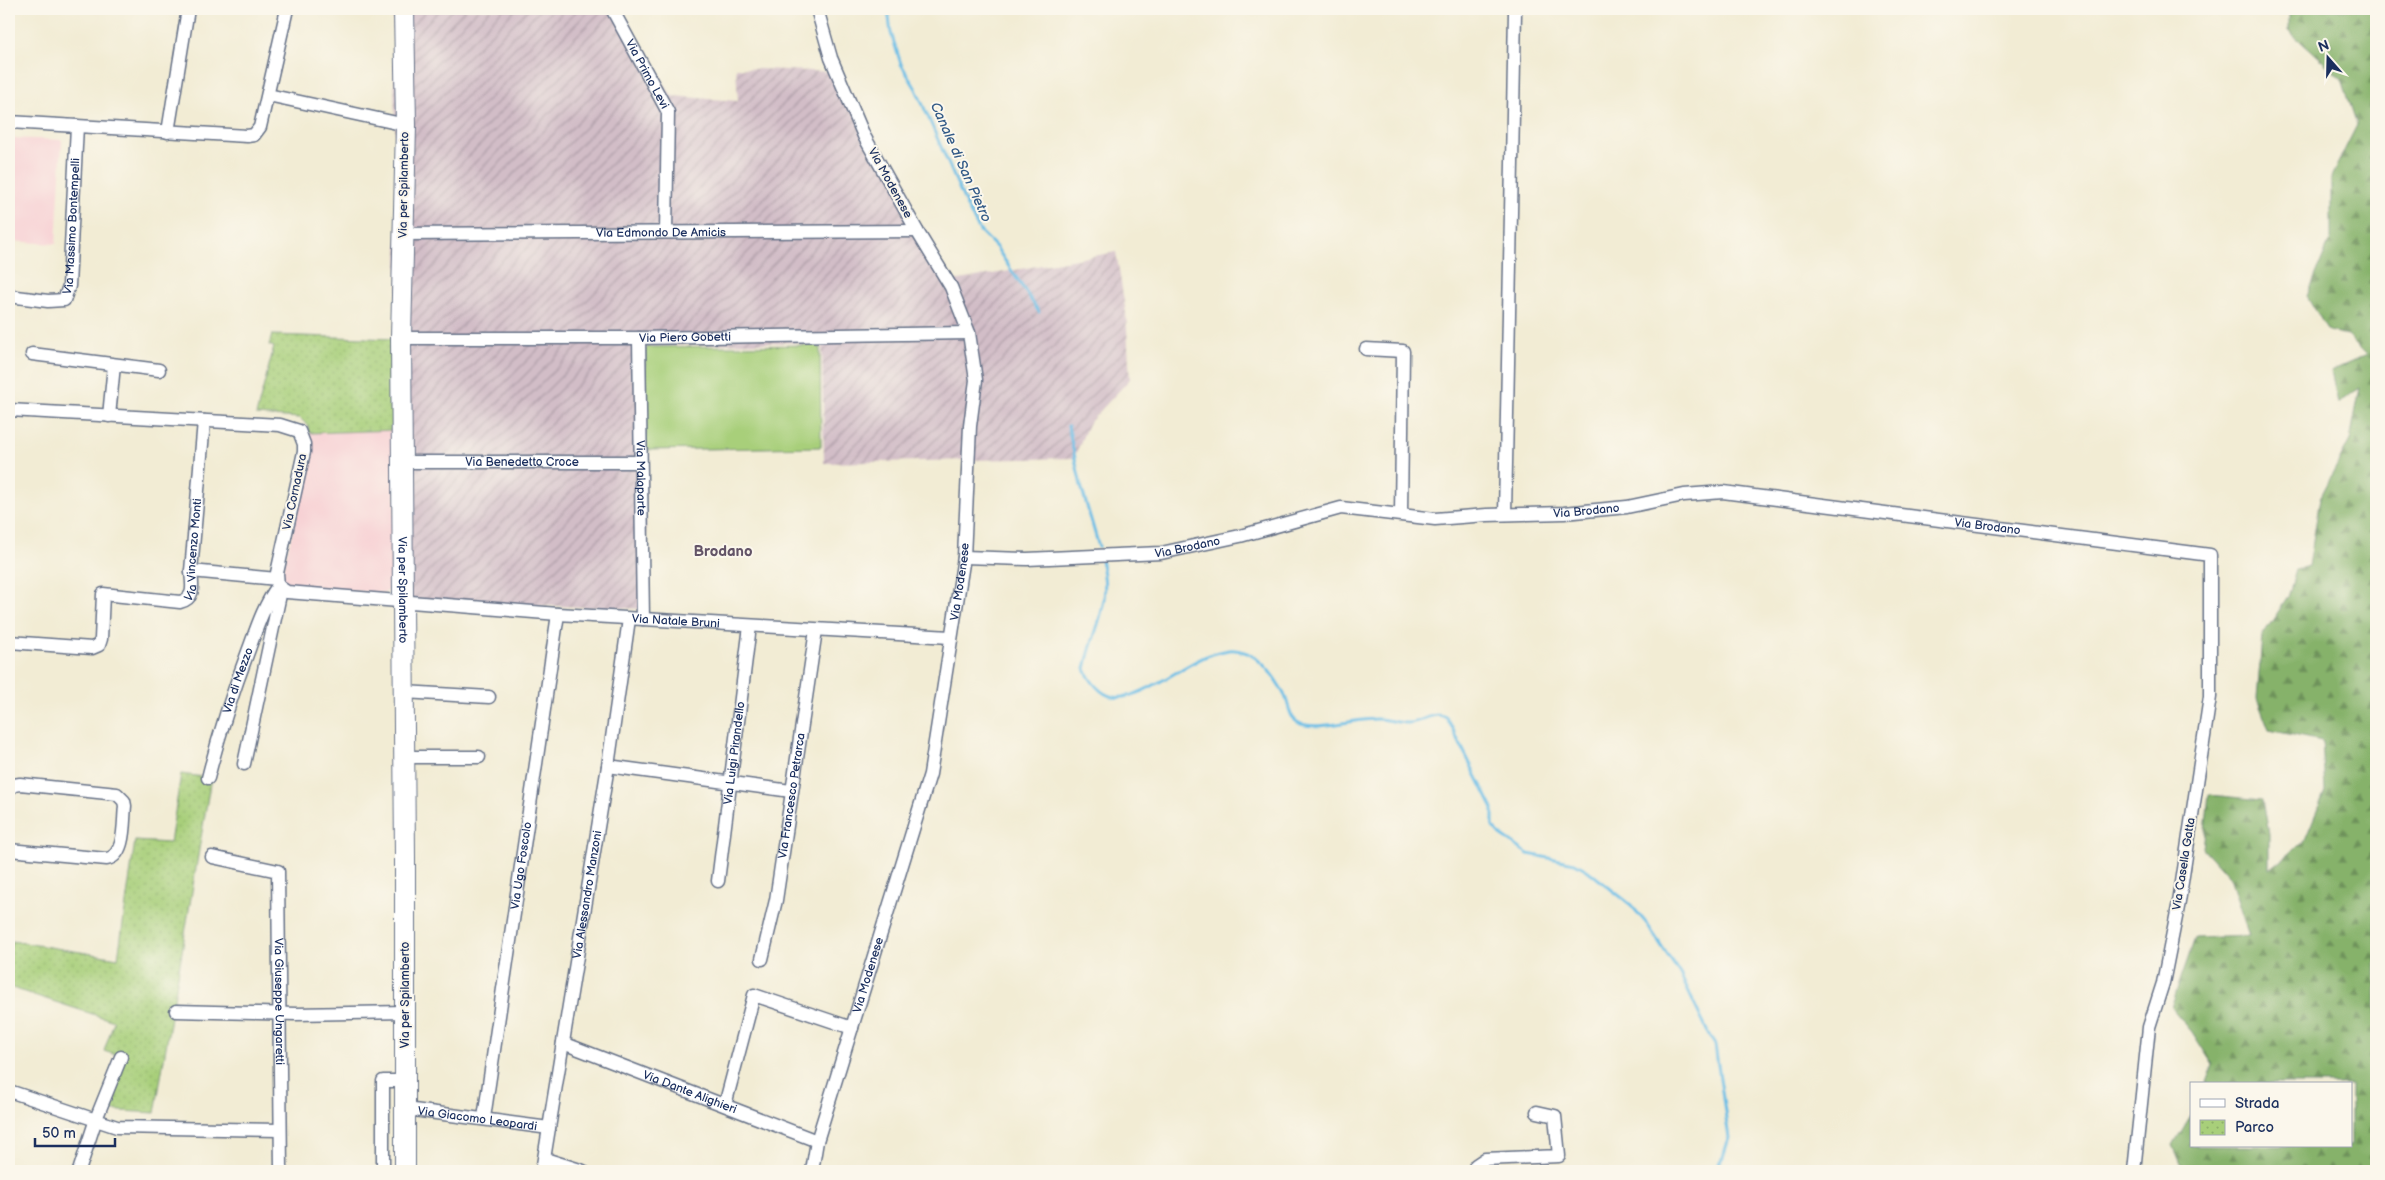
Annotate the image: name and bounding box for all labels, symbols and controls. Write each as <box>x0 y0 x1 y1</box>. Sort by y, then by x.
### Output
north arrow <box>2302 32 2352 82</box>
text: N <box>2316 36 2332 56</box>
street label: Via Primo Levi <box>622 37 672 112</box>
water label: Canale di San Pietro <box>927 99 995 225</box>
street label: Via per Spilamberto <box>396 131 412 238</box>
street label: Via Modenese <box>864 145 916 221</box>
street label: Via Massimo Bontempelli <box>59 157 83 297</box>
street label: Via Edmondo De Amicis <box>596 225 726 240</box>
street label: Via Piero Gobetti <box>639 329 731 345</box>
street label: Via Malaparte <box>633 440 649 516</box>
street label: Via Cornadura <box>280 452 310 532</box>
street label: Via Benedetto Croce <box>465 455 579 470</box>
street label: Via Vincenzo Monti <box>181 497 205 605</box>
street label: Via Brodano <box>1553 500 1620 521</box>
street label: Via Brodano <box>1953 515 2022 538</box>
street label: Via Brodano <box>1154 533 1222 561</box>
street label: Via per Spilamberto <box>395 536 411 644</box>
district label: Brodano <box>693 542 753 561</box>
street label: Via Modenese <box>947 543 972 622</box>
street label: Via Natale Bruni <box>631 611 720 631</box>
street label: Via di Mezzo <box>219 645 256 715</box>
street label: Via Luigi Pirandello <box>720 700 748 805</box>
street label: Via Francesco Petrarca <box>775 732 808 860</box>
street label: Via Casella Gatta <box>2169 816 2199 911</box>
street label: Via Ugo Foscolo <box>507 821 535 910</box>
street label: Via Alessandro Manzoni <box>569 829 605 960</box>
street label: Via Modenese <box>849 935 887 1015</box>
street label: Via Giuseppe Ungaretti <box>271 938 287 1065</box>
street label: Via per Spilamberto <box>398 942 413 1048</box>
street label: Via Dante Alighieri <box>641 1067 739 1117</box>
legend <box>2190 1082 2352 1148</box>
text: Strada <box>2235 1094 2279 1113</box>
street label: Via Giacomo Leopardi <box>417 1103 538 1134</box>
scale bar <box>35 1115 115 1147</box>
text: Parco <box>2235 1118 2274 1137</box>
text: 50 m <box>42 1124 76 1143</box>

